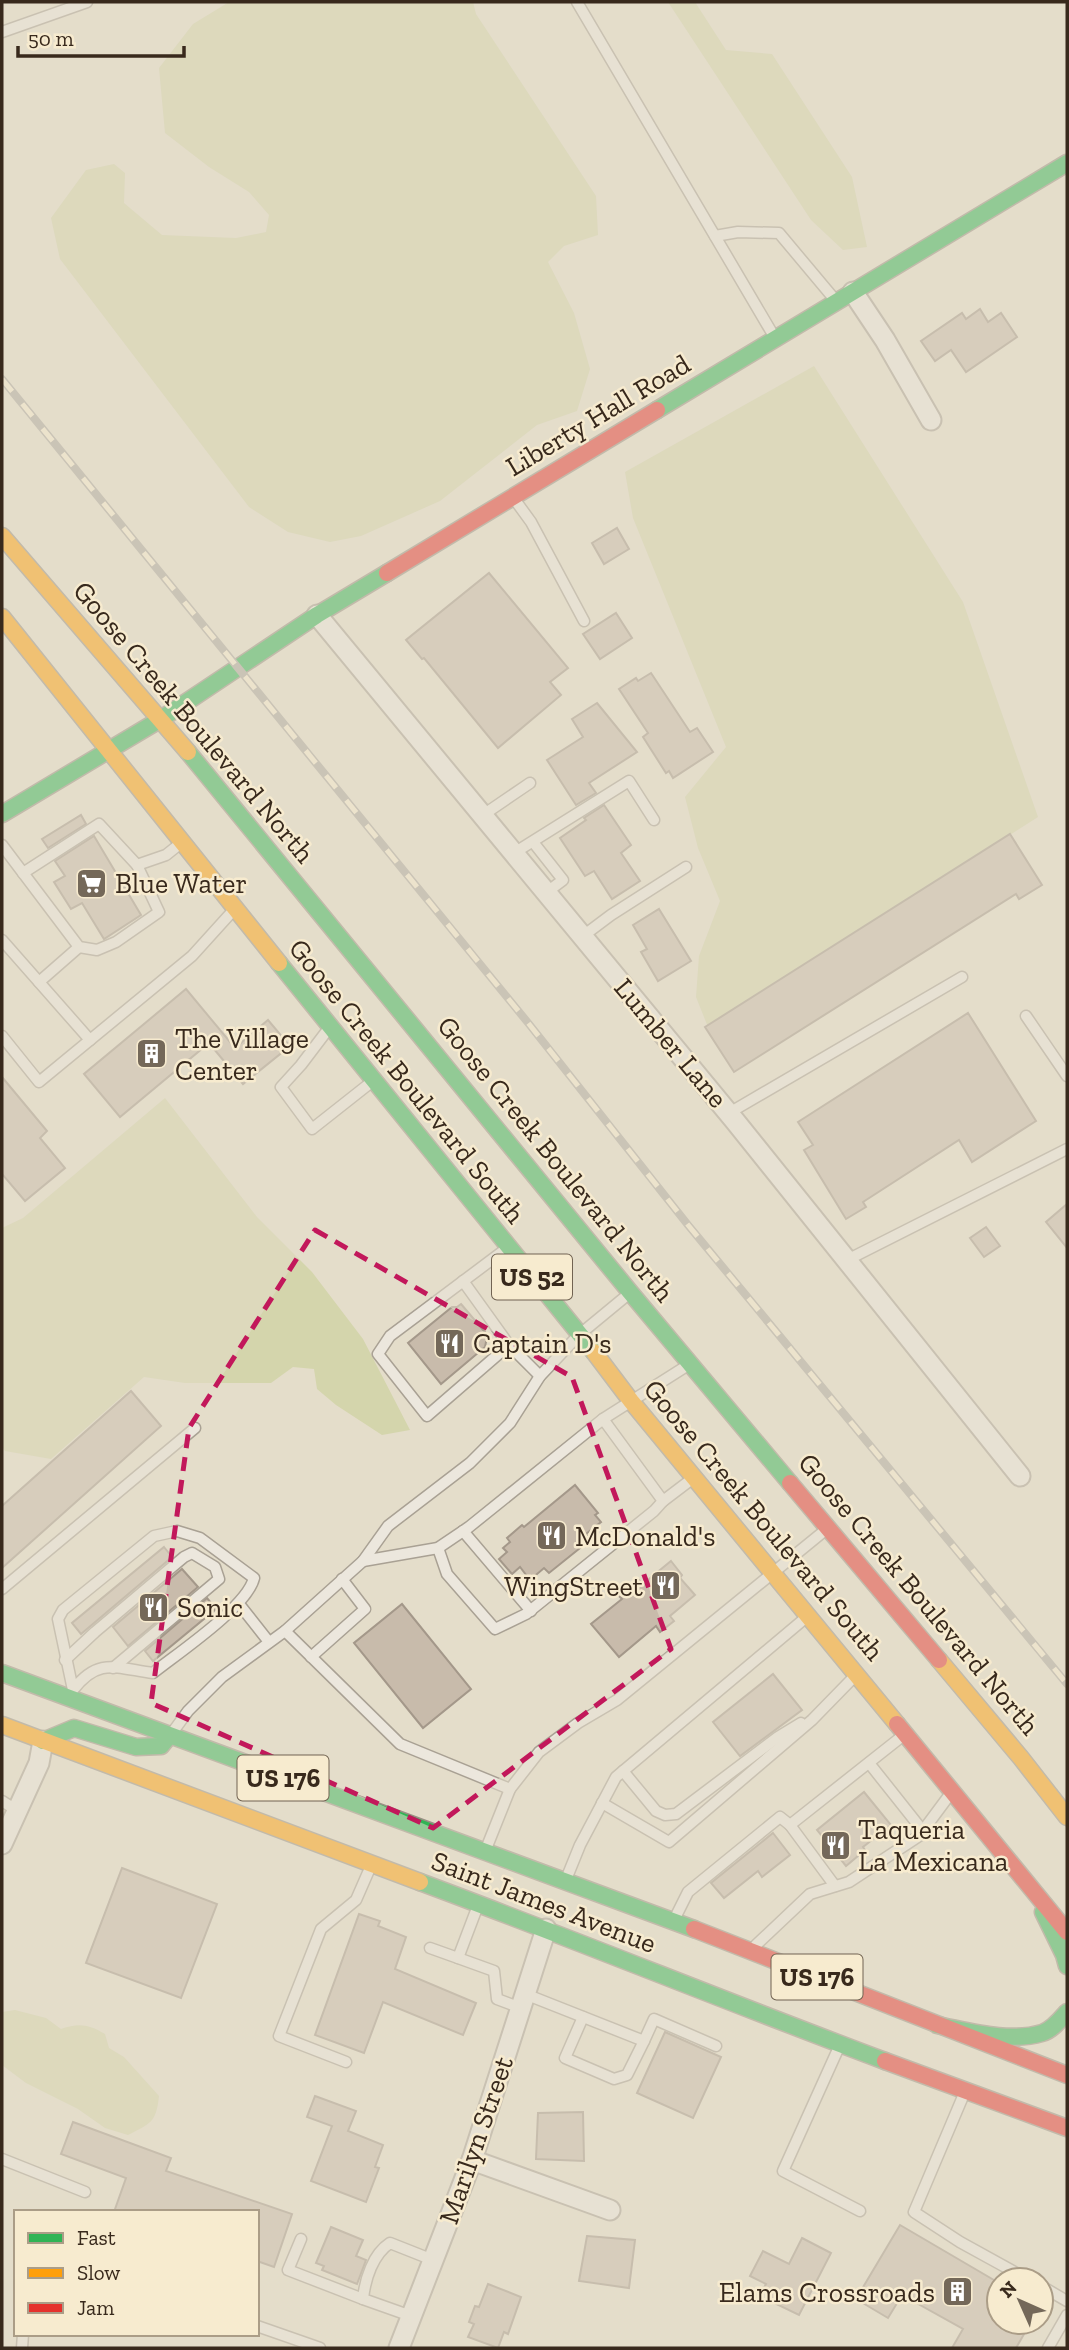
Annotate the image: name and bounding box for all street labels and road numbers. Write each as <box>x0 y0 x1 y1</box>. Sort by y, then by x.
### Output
street label: Liberty Hall Road <box>500 347 696 483</box>
street label: Goose Creek Boulevard North <box>66 574 322 870</box>
street label: Goose Creek Boulevard South <box>282 932 532 1230</box>
street label: Lumber Lane <box>607 972 735 1114</box>
street label: Goose Creek Boulevard North <box>431 1010 682 1309</box>
road number: US 52 <box>492 1254 572 1300</box>
street label: Goose Creek Boulevard South <box>637 1373 891 1667</box>
street label: Goose Creek Boulevard North <box>791 1446 1047 1742</box>
road number: US 176 <box>238 1756 328 1800</box>
street label: Saint James Avenue <box>427 1844 661 1960</box>
road number: US 176 <box>772 1954 862 2000</box>
street label: Marilyn Street <box>432 2051 520 2228</box>

